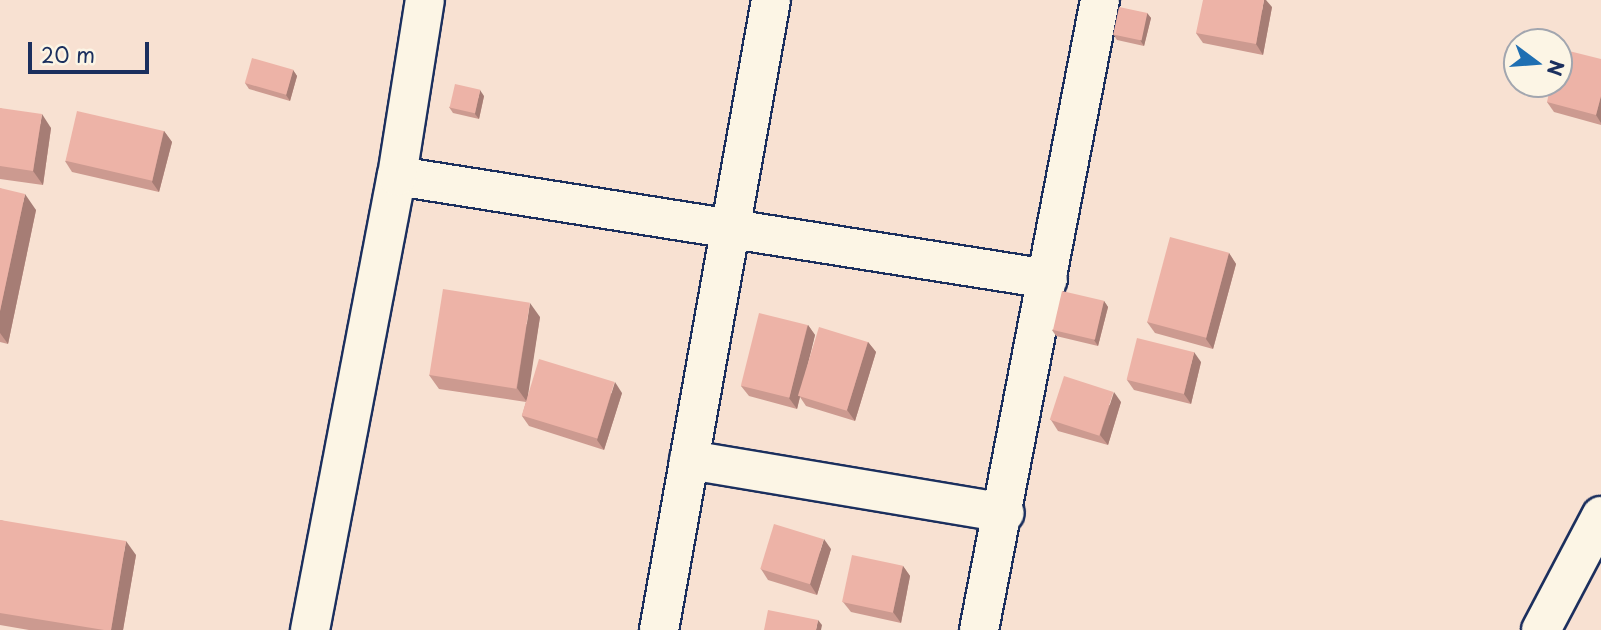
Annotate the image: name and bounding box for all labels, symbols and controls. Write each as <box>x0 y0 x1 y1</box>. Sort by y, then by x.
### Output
scale bar <box>32 28 152 72</box>
north arrow <box>1503 28 1573 98</box>
text: 20 m <box>41 38 95 70</box>
text: N <box>1541 57 1572 79</box>

